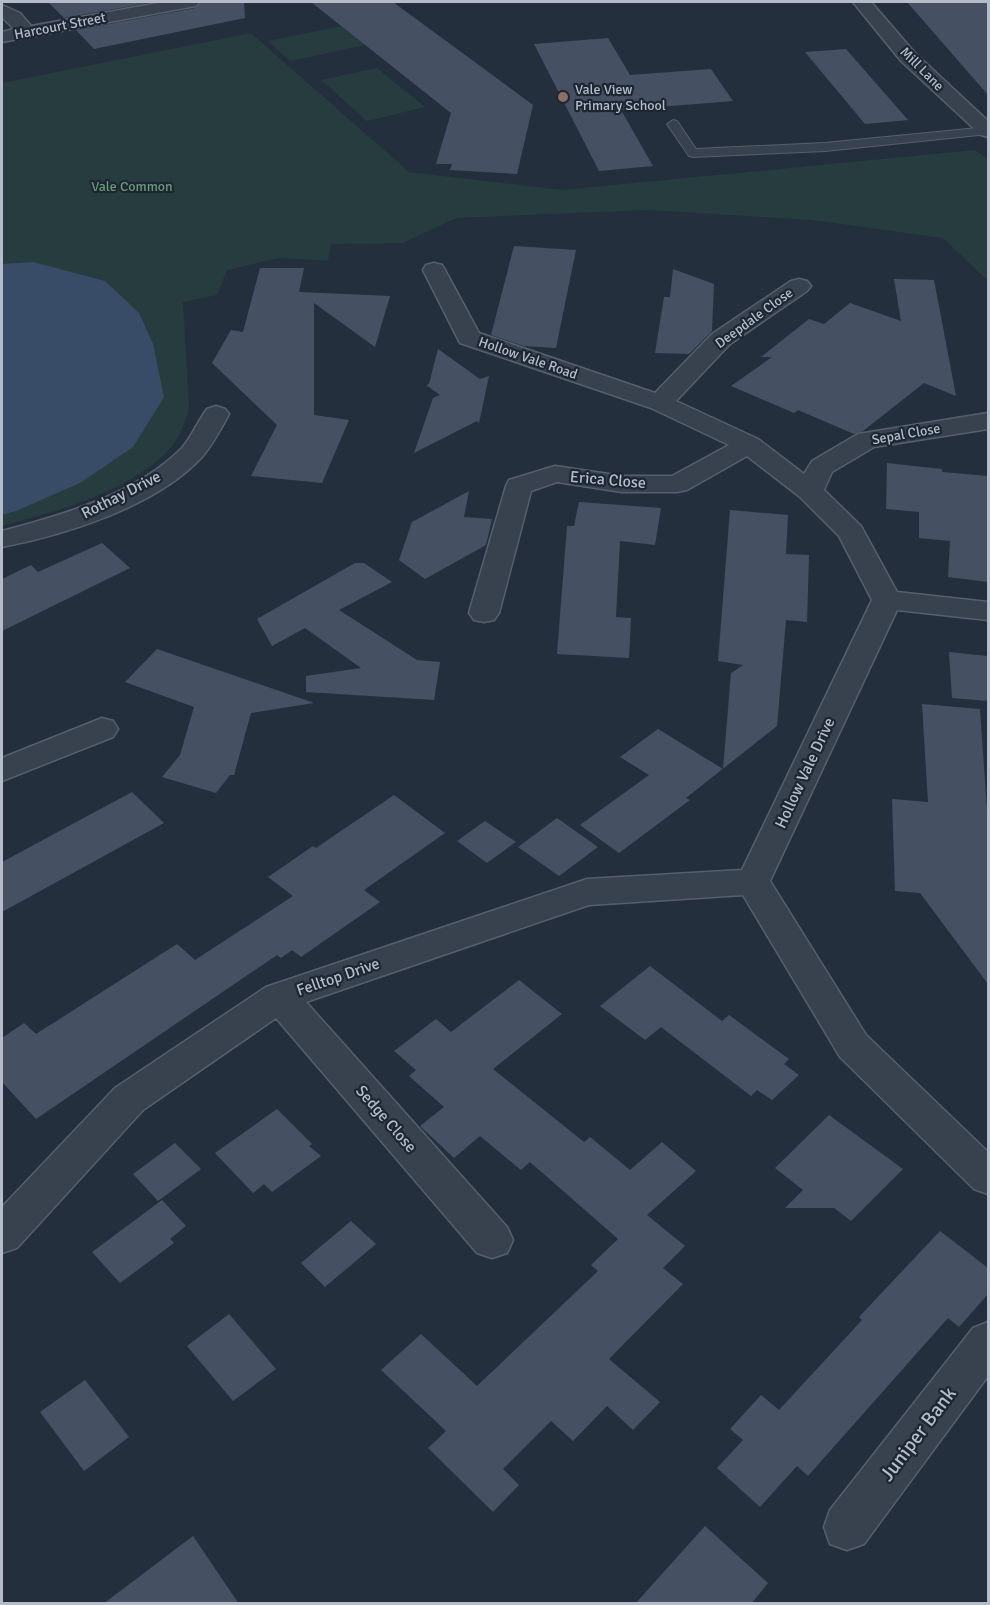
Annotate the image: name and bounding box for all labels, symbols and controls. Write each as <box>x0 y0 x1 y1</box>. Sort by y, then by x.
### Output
street label: Harcourt Street <box>13 9 107 43</box>
street label: Mill Lane <box>896 43 948 95</box>
place label: Vale View Primary School <box>575 81 666 114</box>
marker: Vale View Primary School <box>556 90 570 104</box>
park label: Vale Common <box>91 178 173 195</box>
street label: Deepdale Close <box>712 284 796 352</box>
street label: Hollow Vale Road <box>476 333 580 383</box>
street label: Sepal Close <box>870 420 942 448</box>
street label: Rothay Drive <box>78 466 164 524</box>
street label: Erica Close <box>569 467 647 493</box>
street label: Hollow Vale Drive <box>771 714 839 832</box>
street label: Felltop Drive <box>294 953 382 1001</box>
street label: Sedge Close <box>351 1081 421 1157</box>
street label: Juniper Bank <box>874 1382 962 1486</box>

